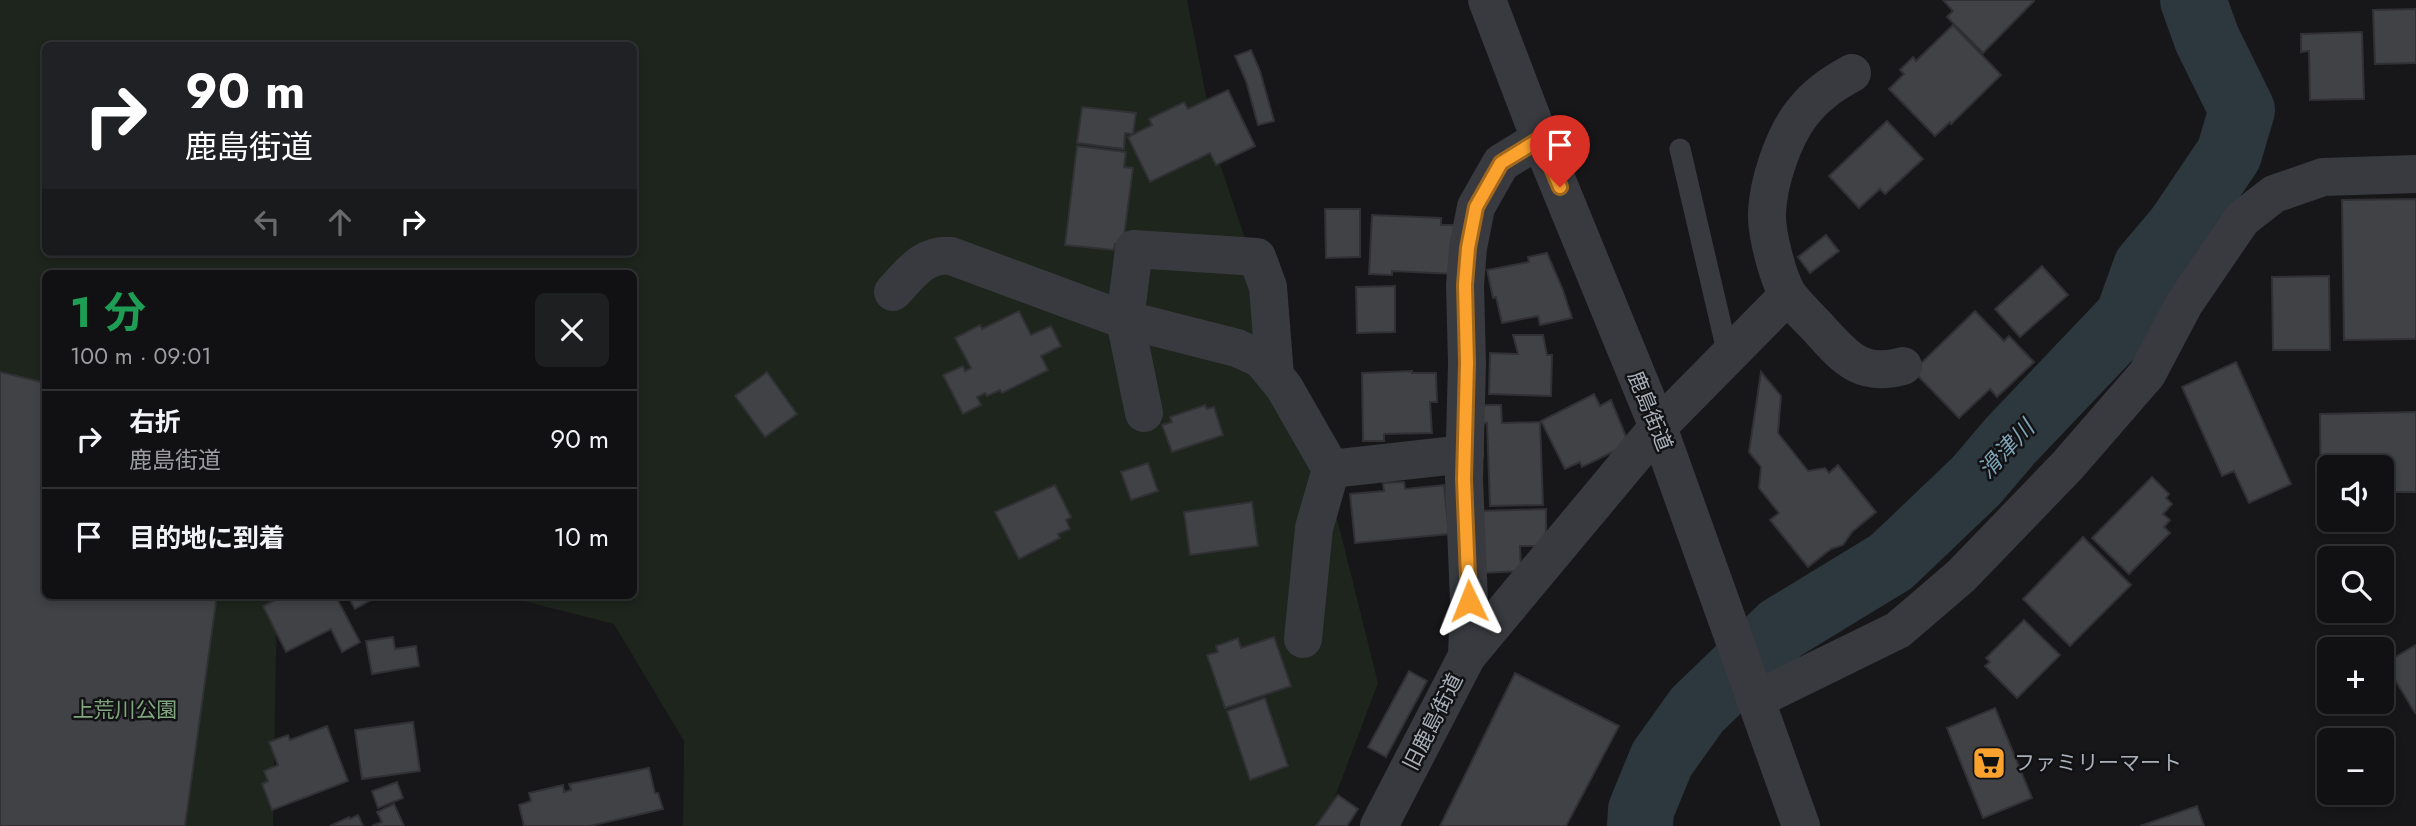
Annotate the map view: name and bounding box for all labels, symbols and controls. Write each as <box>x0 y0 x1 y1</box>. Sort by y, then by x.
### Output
text: 90 m <box>185 56 305 126</box>
icon: right <box>70 70 161 161</box>
pin <box>1530 115 1590 187</box>
text: 鹿島街道 <box>185 124 313 170</box>
icon: arrive <box>1541 126 1579 164</box>
icon: left <box>248 203 286 241</box>
icon: ahead <box>321 203 359 241</box>
icon: right <box>394 203 432 241</box>
text: 1 分 <box>70 282 146 343</box>
button: close <box>535 293 609 367</box>
text: 100 m · 09:01 <box>70 339 212 373</box>
street label: 鹿島街道 <box>1620 366 1680 456</box>
text: 右折 <box>129 403 181 441</box>
water label: 滑津川 <box>1970 410 2044 486</box>
icon: right <box>70 420 108 458</box>
text: 90 m <box>550 420 609 458</box>
text: 鹿島街道 <box>129 443 221 477</box>
map controls <box>2317 455 2394 805</box>
button: sound <box>2317 455 2394 532</box>
icon: arrive <box>70 518 108 556</box>
text: 10 m <box>554 518 609 556</box>
text: 目的地に到着 <box>129 519 285 557</box>
button: search <box>2317 546 2394 623</box>
position arrow <box>1432 564 1506 638</box>
button: + <box>2317 637 2394 714</box>
street label: 旧鹿島街道 <box>1396 668 1470 776</box>
park label: 上荒川公園 <box>73 695 178 725</box>
button: − <box>2317 728 2394 805</box>
supermarket icon: ファミリーマート <box>1970 744 2008 782</box>
place label: ファミリーマート <box>2014 748 2182 778</box>

